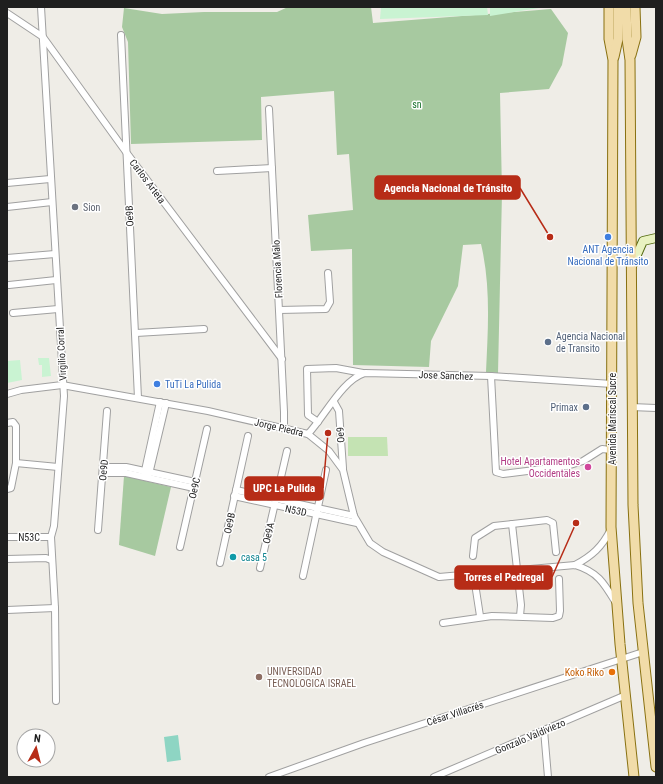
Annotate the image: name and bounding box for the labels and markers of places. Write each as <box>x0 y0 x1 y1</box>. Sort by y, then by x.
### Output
callout: Agencia Nacional de Tránsito <box>375 176 520 199</box>
marker: Sion <box>70 202 80 212</box>
place label: Sion <box>83 202 101 213</box>
marker: ANT Agencia Nacional de Tránsito <box>603 232 613 242</box>
place label: ANT Agencia Nacional de Tránsito <box>568 244 648 267</box>
place label: Agencia Nacional de Transito <box>556 331 625 354</box>
marker: Agencia Nacional de Transito <box>543 337 553 347</box>
marker: TuTi La Pulida <box>152 379 162 389</box>
place label: TuTi La Pulida <box>165 379 221 390</box>
place label: Primax <box>550 402 579 413</box>
marker: Primax <box>581 402 591 412</box>
place label: Hotel Apartamentos Occidentales <box>501 456 580 479</box>
marker: Hotel Apartamentos Occidentales <box>583 462 593 472</box>
callout: UPC La Pulida <box>245 477 323 500</box>
marker: casa 5 <box>228 552 238 562</box>
place label: casa 5 <box>241 552 267 563</box>
callout: Torres el Pedregal <box>455 566 552 589</box>
place label: UNIVERSIDAD TECNOLOGICA ISRAEL <box>267 666 356 689</box>
place label: Koko Riko <box>565 667 604 678</box>
marker: Koko Riko <box>607 667 617 677</box>
marker: UNIVERSIDAD TECNOLOGICA ISRAEL <box>254 672 264 682</box>

